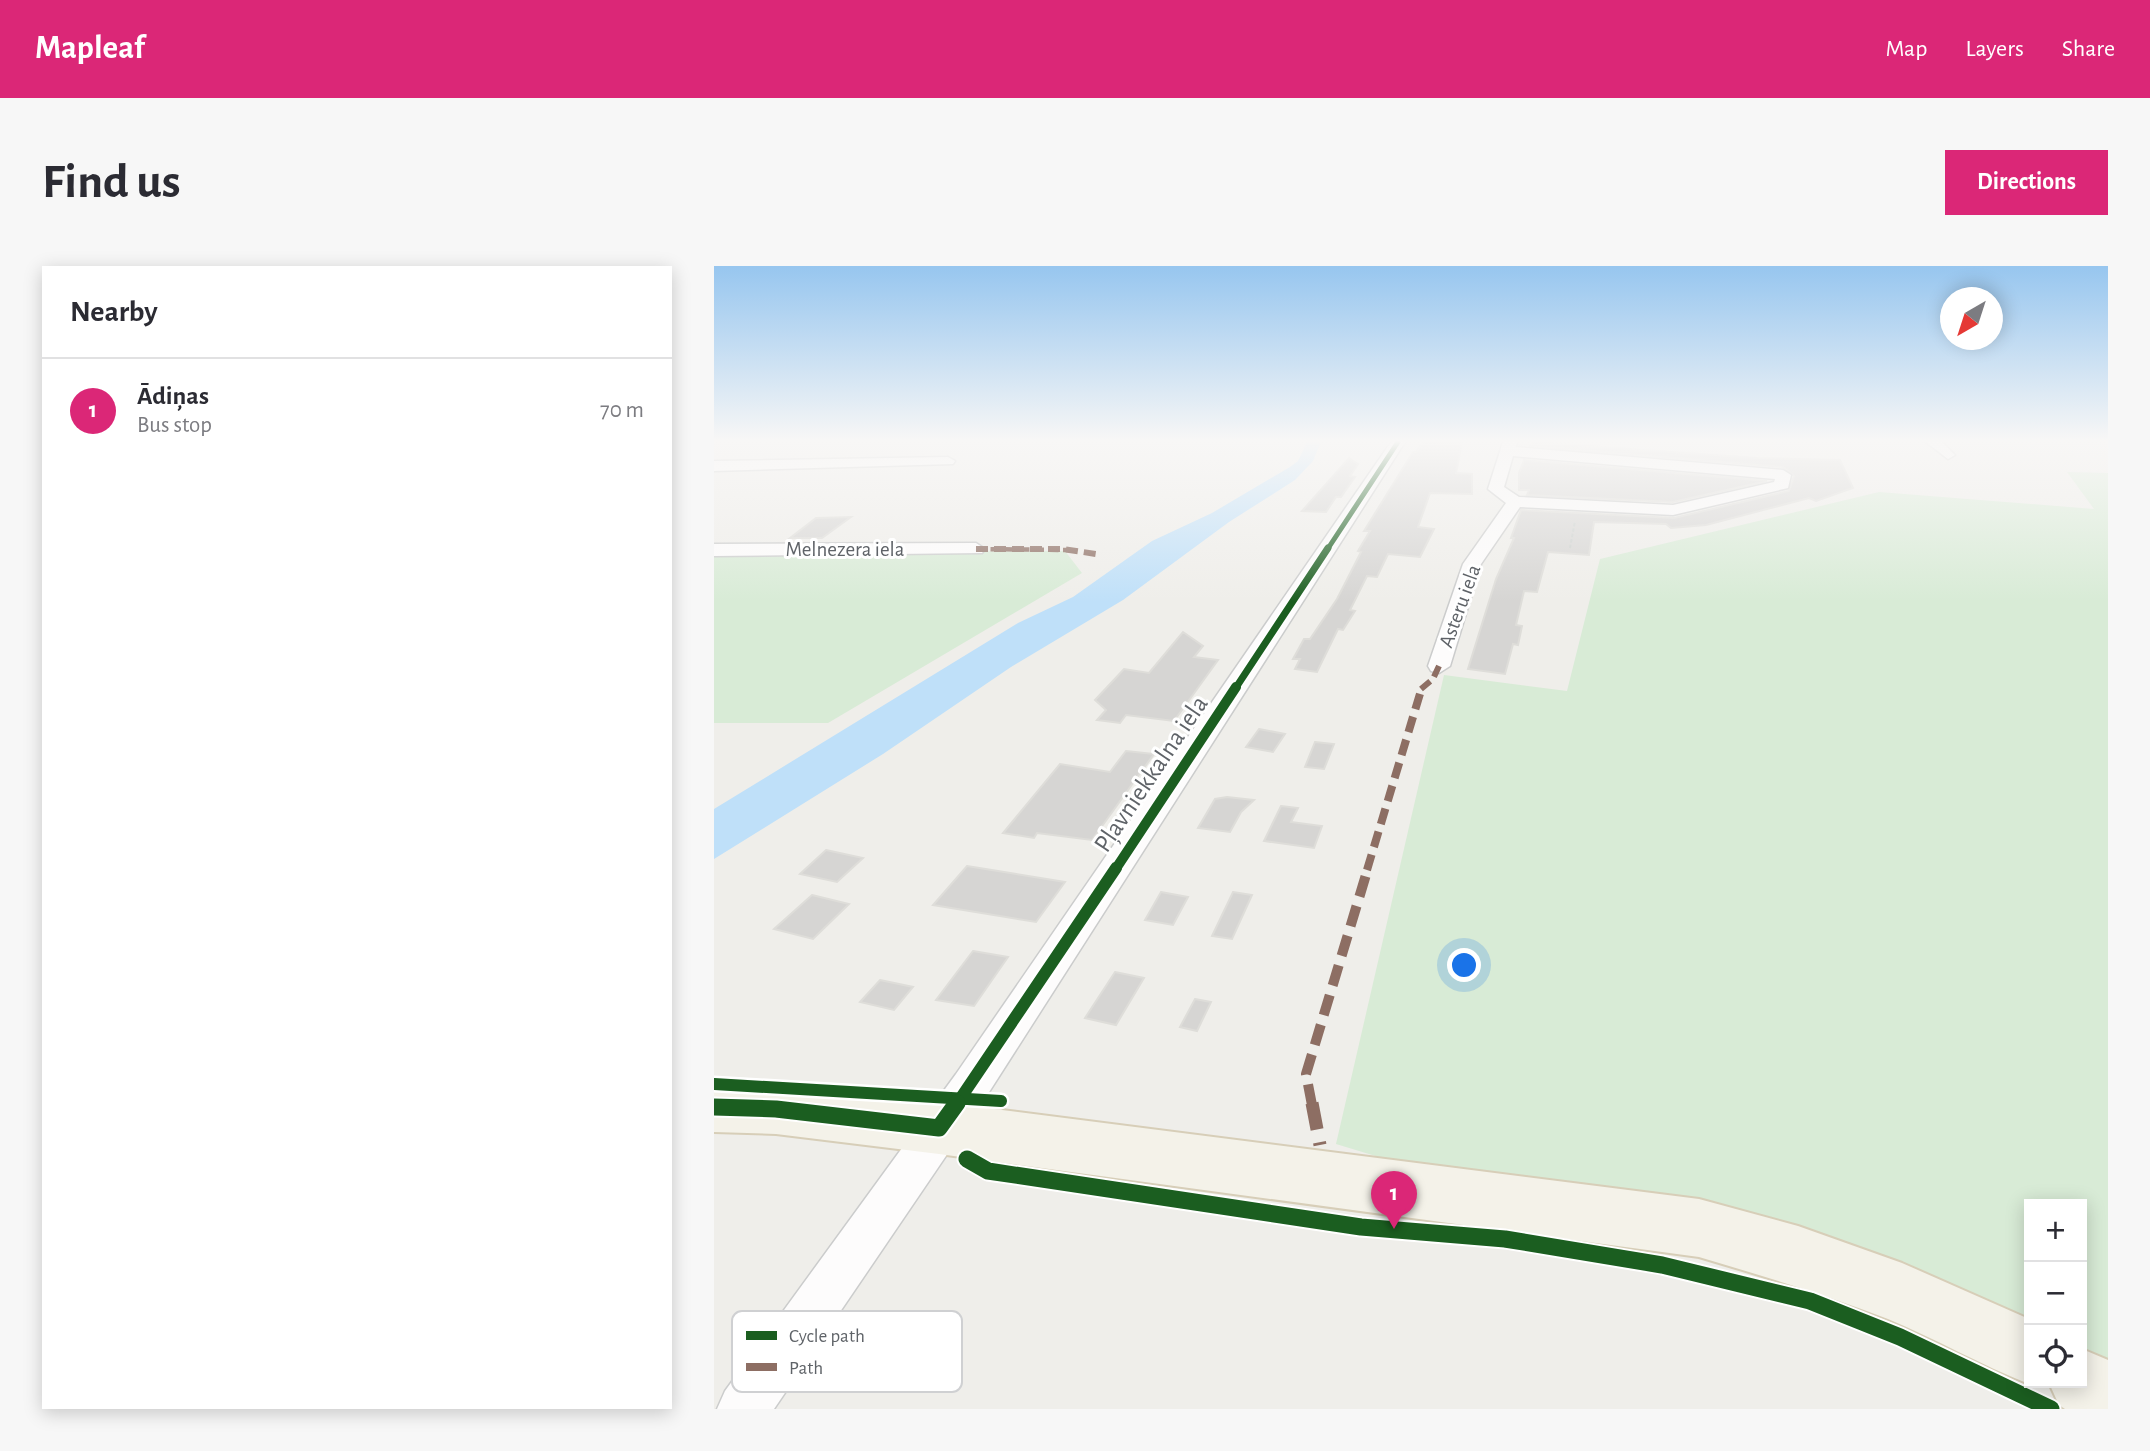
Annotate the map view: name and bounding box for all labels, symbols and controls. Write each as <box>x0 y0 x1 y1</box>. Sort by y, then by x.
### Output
text: Mapleaf <box>35 32 145 65</box>
text: Map <box>1885 37 1927 61</box>
text: Layers <box>1965 37 2024 61</box>
text: Share <box>2062 37 2115 61</box>
button: Directions <box>1945 150 2108 215</box>
text: Find us <box>42 158 181 207</box>
north arrow <box>1940 287 2003 350</box>
text: Nearby <box>70 297 158 327</box>
text: Ādiņas <box>137 383 209 409</box>
text: 1 <box>89 399 97 422</box>
text: 70 m <box>600 399 644 422</box>
text: Bus stop <box>137 414 212 437</box>
street label: Melnezera iela <box>786 539 905 560</box>
street label: Asteru iela <box>1435 561 1485 650</box>
street label: Pļavniekkalna iela <box>1089 691 1214 858</box>
your location <box>1447 948 1481 982</box>
pin: 1 <box>1371 1171 1417 1229</box>
map controls <box>2024 1199 2087 1388</box>
button: + <box>2024 1199 2087 1262</box>
button: − <box>2024 1262 2087 1325</box>
legend <box>732 1311 962 1392</box>
button: locate <box>2024 1325 2087 1388</box>
text: Cycle path <box>789 1327 865 1346</box>
text: Path <box>789 1359 823 1378</box>

